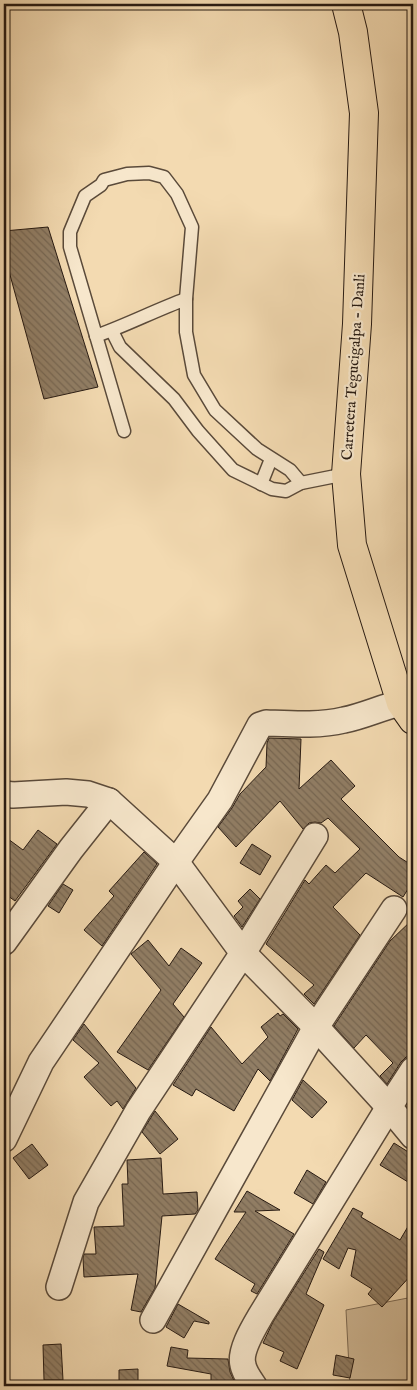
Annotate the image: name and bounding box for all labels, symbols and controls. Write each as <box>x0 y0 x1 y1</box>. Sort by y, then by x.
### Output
street label: Carretera Tegucigalpa - Danli <box>338 273 369 461</box>

